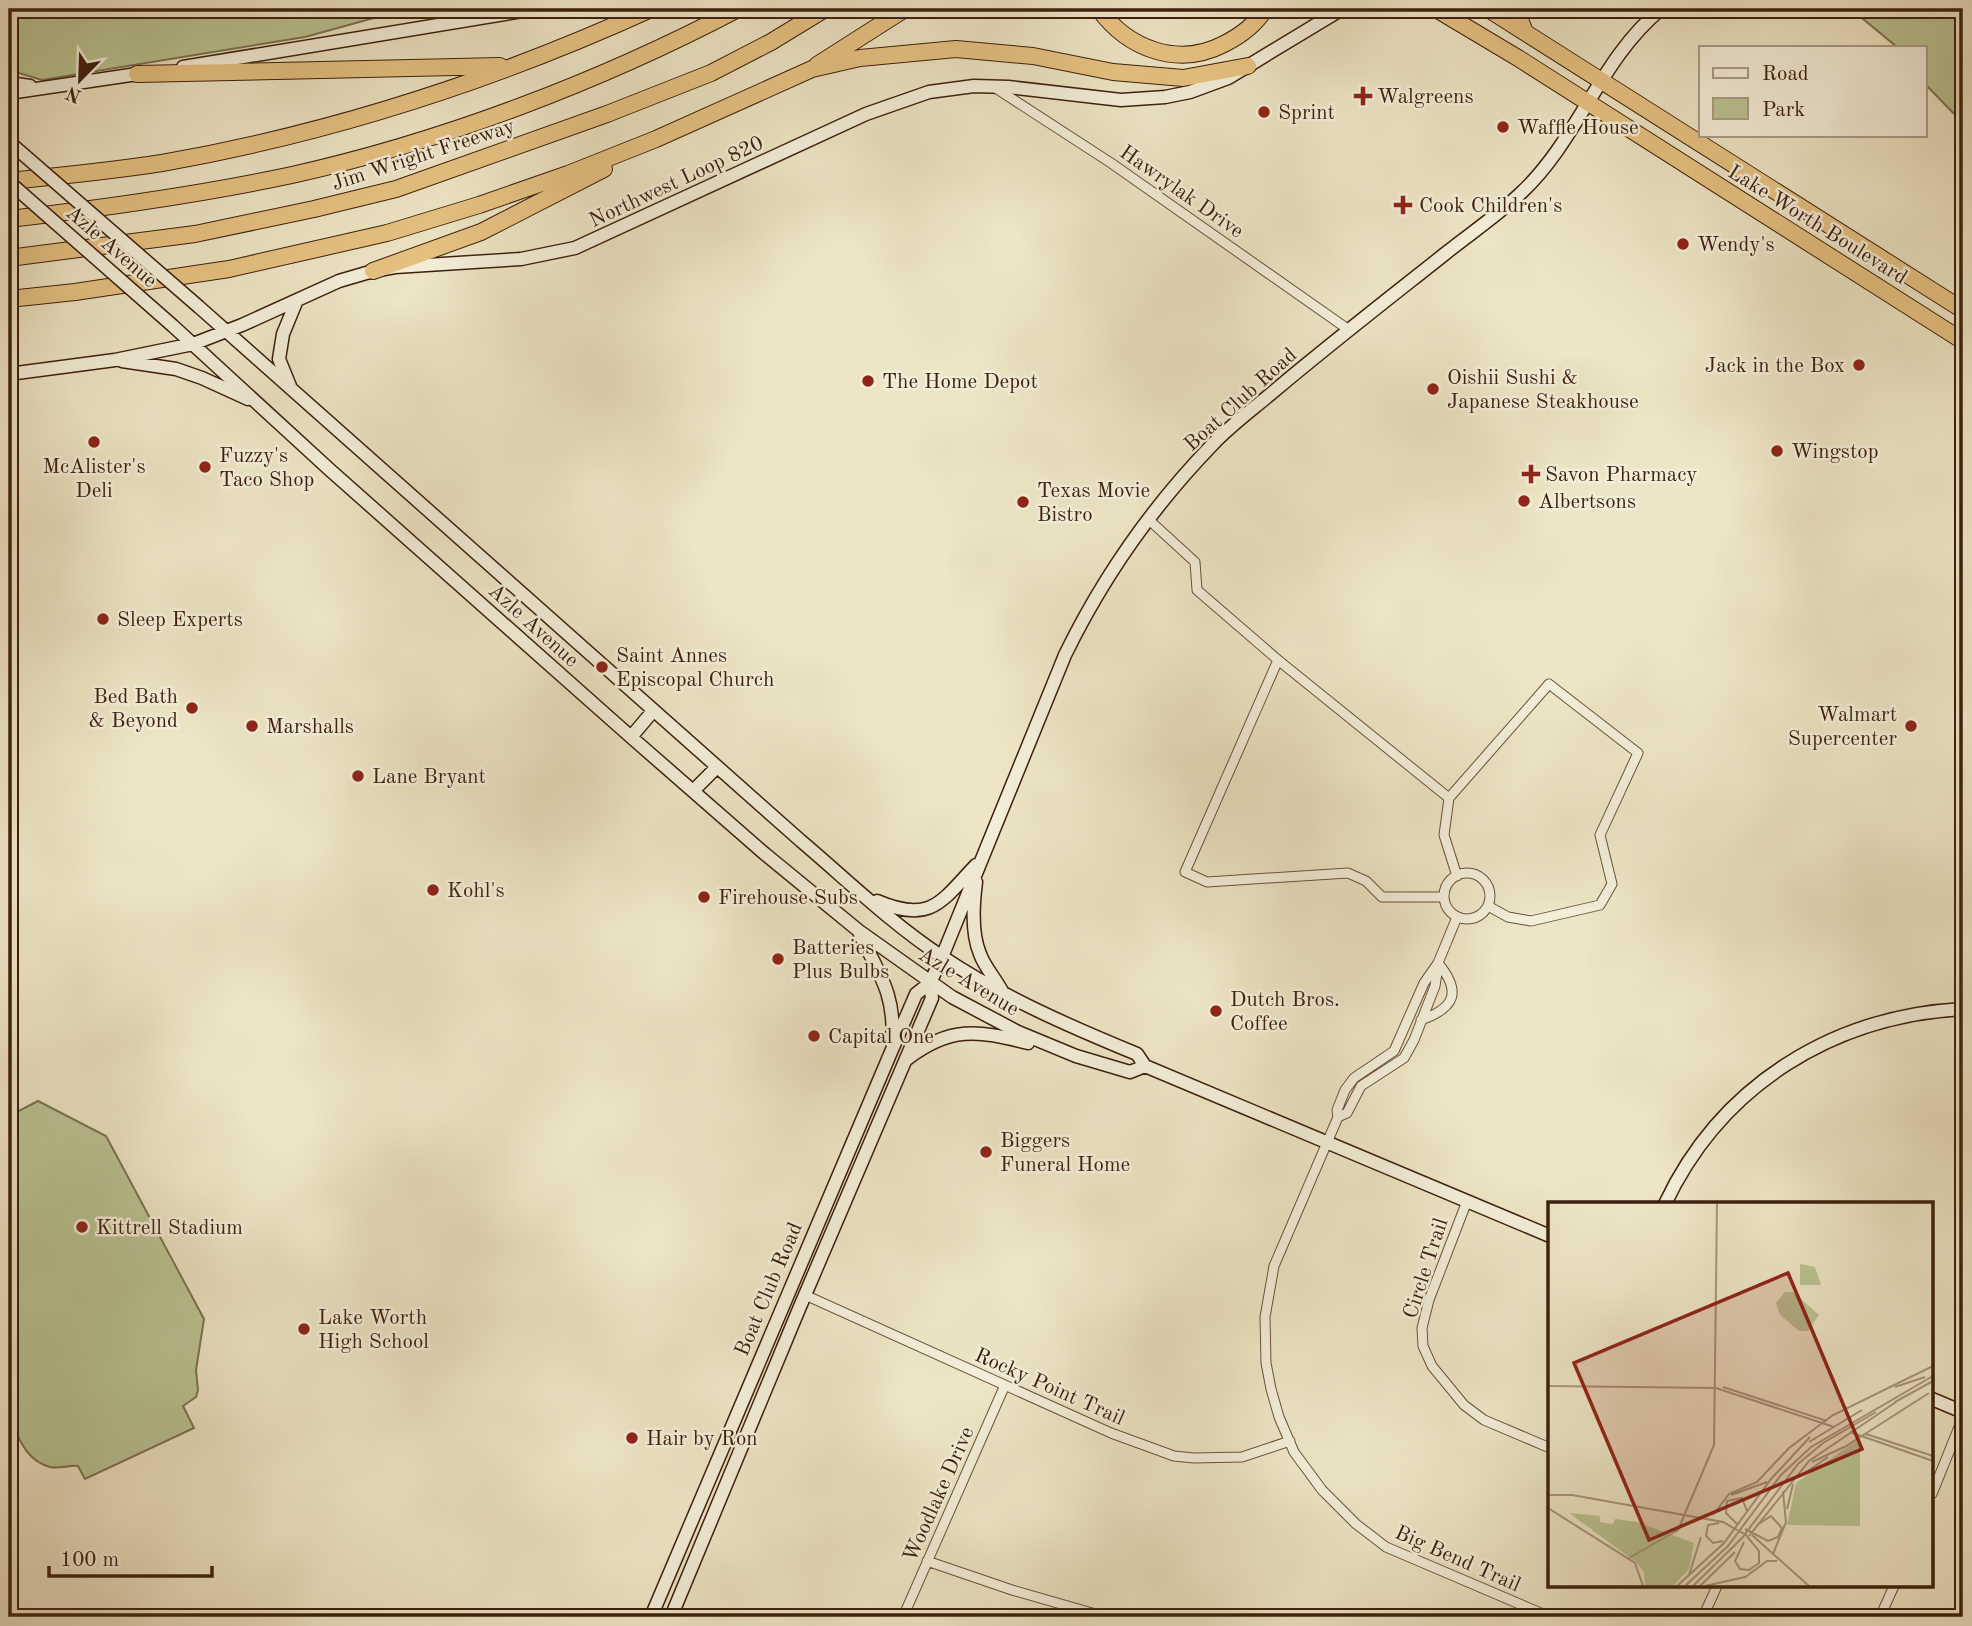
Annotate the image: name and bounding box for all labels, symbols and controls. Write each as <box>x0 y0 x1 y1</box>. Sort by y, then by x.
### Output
north arrow <box>46 46 116 116</box>
legend <box>1699 46 1926 136</box>
text: Road <box>1762 64 1809 85</box>
text: N <box>64 82 85 105</box>
place label: Walgreens <box>1377 87 1474 108</box>
marker: Walgreens <box>1355 88 1371 104</box>
text: Park <box>1762 100 1805 121</box>
place label: Sprint <box>1278 103 1335 124</box>
marker: Sprint <box>1256 104 1272 120</box>
street label: Jim Wright Freeway <box>329 116 518 195</box>
place label: Waffle House <box>1517 118 1639 139</box>
marker: Waffle House <box>1495 119 1511 135</box>
street label: Northwest Loop 820 <box>586 133 767 232</box>
street label: Hawrylak Drive <box>1115 142 1247 243</box>
street label: Lake Worth Boulevard <box>1724 162 1911 289</box>
marker: Cook Children's <box>1393 195 1413 215</box>
place label: Cook Children's <box>1419 196 1562 217</box>
street label: Azle Avenue <box>61 202 161 292</box>
place label: Wendy's <box>1697 235 1775 256</box>
marker: Wendy's <box>1675 236 1691 252</box>
street label: Boat Club Road <box>1181 344 1301 456</box>
place label: Jack in the Box <box>1705 356 1845 377</box>
marker: Jack in the Box <box>1851 357 1867 373</box>
place label: Oishii Sushi & Japanese Steakhouse <box>1447 368 1639 413</box>
place label: The Home Depot <box>882 372 1038 393</box>
marker: The Home Depot <box>860 373 876 389</box>
marker: Oishii Sushi & Japanese Steakhouse <box>1425 381 1441 397</box>
marker: McAlister's Deli <box>86 434 102 450</box>
place label: Wingstop <box>1791 442 1879 463</box>
marker: Wingstop <box>1769 443 1785 459</box>
place label: Fuzzy's Taco Shop <box>219 446 314 491</box>
place label: McAlister's Deli <box>42 457 146 502</box>
marker: Fuzzy's Taco Shop <box>197 459 213 475</box>
place label: Savon Pharmacy <box>1545 465 1698 486</box>
marker: Savon Pharmacy <box>1523 466 1539 482</box>
place label: Texas Movie Bistro <box>1037 481 1150 526</box>
place label: Albertsons <box>1538 492 1636 513</box>
marker: Albertsons <box>1516 493 1532 509</box>
marker: Texas Movie Bistro <box>1015 494 1031 510</box>
street label: Azle Avenue <box>484 580 582 672</box>
place label: Sleep Experts <box>117 610 243 631</box>
marker: Sleep Experts <box>95 611 111 627</box>
place label: Saint Annes Episcopal Church <box>616 646 774 691</box>
marker: Saint Annes Episcopal Church <box>594 659 610 675</box>
place label: Bed Bath & Beyond <box>89 687 178 732</box>
marker: Bed Bath & Beyond <box>184 700 200 716</box>
place label: Walmart Supercenter <box>1788 705 1897 750</box>
place label: Marshalls <box>266 717 354 738</box>
marker: Marshalls <box>244 718 260 734</box>
marker: Walmart Supercenter <box>1903 718 1919 734</box>
place label: Lane Bryant <box>372 767 486 788</box>
marker: Lane Bryant <box>350 768 366 784</box>
place label: Kohl's <box>447 881 505 902</box>
marker: Kohl's <box>425 882 441 898</box>
place label: Firehouse Subs <box>718 888 858 909</box>
marker: Firehouse Subs <box>696 889 712 905</box>
place label: Batteries Plus Bulbs <box>792 938 889 983</box>
street label: Azle Avenue <box>914 944 1022 1020</box>
marker: Batteries Plus Bulbs <box>770 951 786 967</box>
place label: Dutch Bros. Coffee <box>1230 990 1340 1035</box>
marker: Dutch Bros. Coffee <box>1208 1003 1224 1019</box>
place label: Capital One <box>828 1027 934 1048</box>
marker: Capital One <box>806 1028 822 1044</box>
place label: Biggers Funeral Home <box>1000 1131 1130 1176</box>
marker: Biggers Funeral Home <box>978 1144 994 1160</box>
inset map <box>1548 1202 1934 1588</box>
street label: Circle Trail <box>1400 1215 1453 1321</box>
place label: Kittrell Stadium <box>96 1218 243 1239</box>
marker: Kittrell Stadium <box>74 1219 90 1235</box>
street label: Boat Club Road <box>732 1220 807 1359</box>
place label: Lake Worth High School <box>318 1308 429 1353</box>
marker: Lake Worth High School <box>296 1321 312 1337</box>
street label: Rocky Point Trail <box>971 1345 1128 1430</box>
street label: Woodlake Drive <box>900 1424 978 1565</box>
place label: Hair by Ron <box>646 1429 758 1450</box>
marker: Hair by Ron <box>624 1430 640 1446</box>
street label: Big Bend Trail <box>1391 1522 1524 1597</box>
scale bar <box>49 1535 212 1579</box>
text: 100 m <box>60 1550 119 1571</box>

